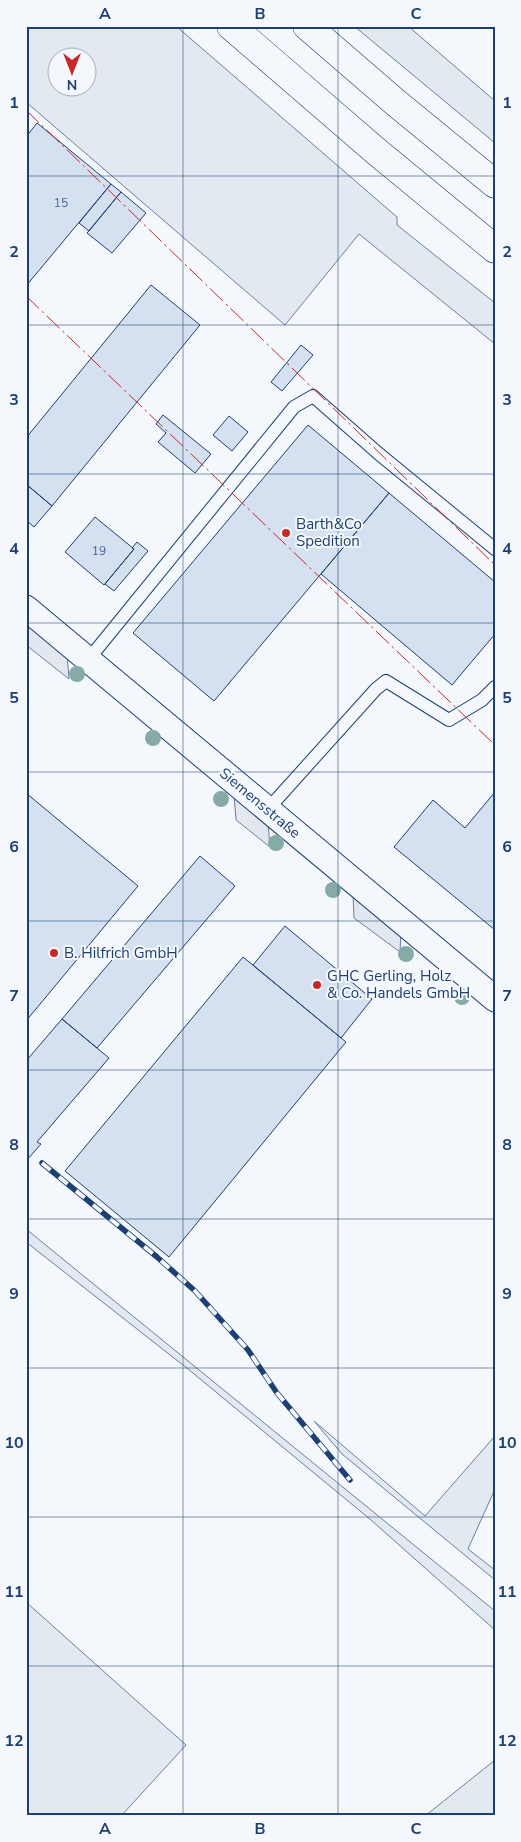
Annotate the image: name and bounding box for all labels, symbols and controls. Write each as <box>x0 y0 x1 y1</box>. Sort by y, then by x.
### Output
text: A <box>99 3 111 25</box>
text: B <box>254 3 266 25</box>
text: C <box>411 3 422 25</box>
north arrow <box>48 48 98 98</box>
text: N <box>67 75 77 94</box>
text: 1 <box>9 92 19 114</box>
text: 1 <box>502 92 512 114</box>
house number: 15 <box>54 195 68 211</box>
text: 2 <box>9 241 19 263</box>
text: 2 <box>502 241 512 263</box>
text: 3 <box>9 389 19 411</box>
text: 3 <box>502 389 512 411</box>
place label: Barth&Co Spedition <box>296 514 362 551</box>
marker: Barth&Co Spedition <box>280 527 292 539</box>
text: 4 <box>9 538 19 560</box>
text: 4 <box>502 538 512 560</box>
house number: 19 <box>92 543 106 559</box>
text: 5 <box>9 687 19 709</box>
text: 5 <box>502 687 512 709</box>
street label: Siemensstraße <box>215 763 305 843</box>
text: 6 <box>9 836 19 858</box>
text: 6 <box>502 836 512 858</box>
place label: B. Hilfrich GmbH <box>64 943 178 963</box>
marker: B. Hilfrich GmbH <box>48 947 60 959</box>
place label: GHC Gerling, Holz & Co. Handels GmbH <box>327 966 470 1003</box>
marker: GHC Gerling, Holz & Co. Handels GmbH <box>311 979 323 991</box>
text: 7 <box>9 985 19 1007</box>
text: 7 <box>502 985 512 1007</box>
text: 8 <box>9 1134 19 1156</box>
text: 8 <box>502 1134 512 1156</box>
text: 9 <box>9 1283 19 1305</box>
text: 9 <box>502 1283 512 1305</box>
text: 10 <box>4 1432 24 1454</box>
text: 10 <box>497 1432 517 1454</box>
text: 11 <box>4 1581 24 1603</box>
text: 11 <box>497 1581 517 1603</box>
text: 12 <box>4 1730 24 1752</box>
text: 12 <box>497 1730 517 1752</box>
text: A <box>99 1818 111 1840</box>
text: B <box>254 1818 266 1840</box>
text: C <box>411 1818 422 1840</box>

